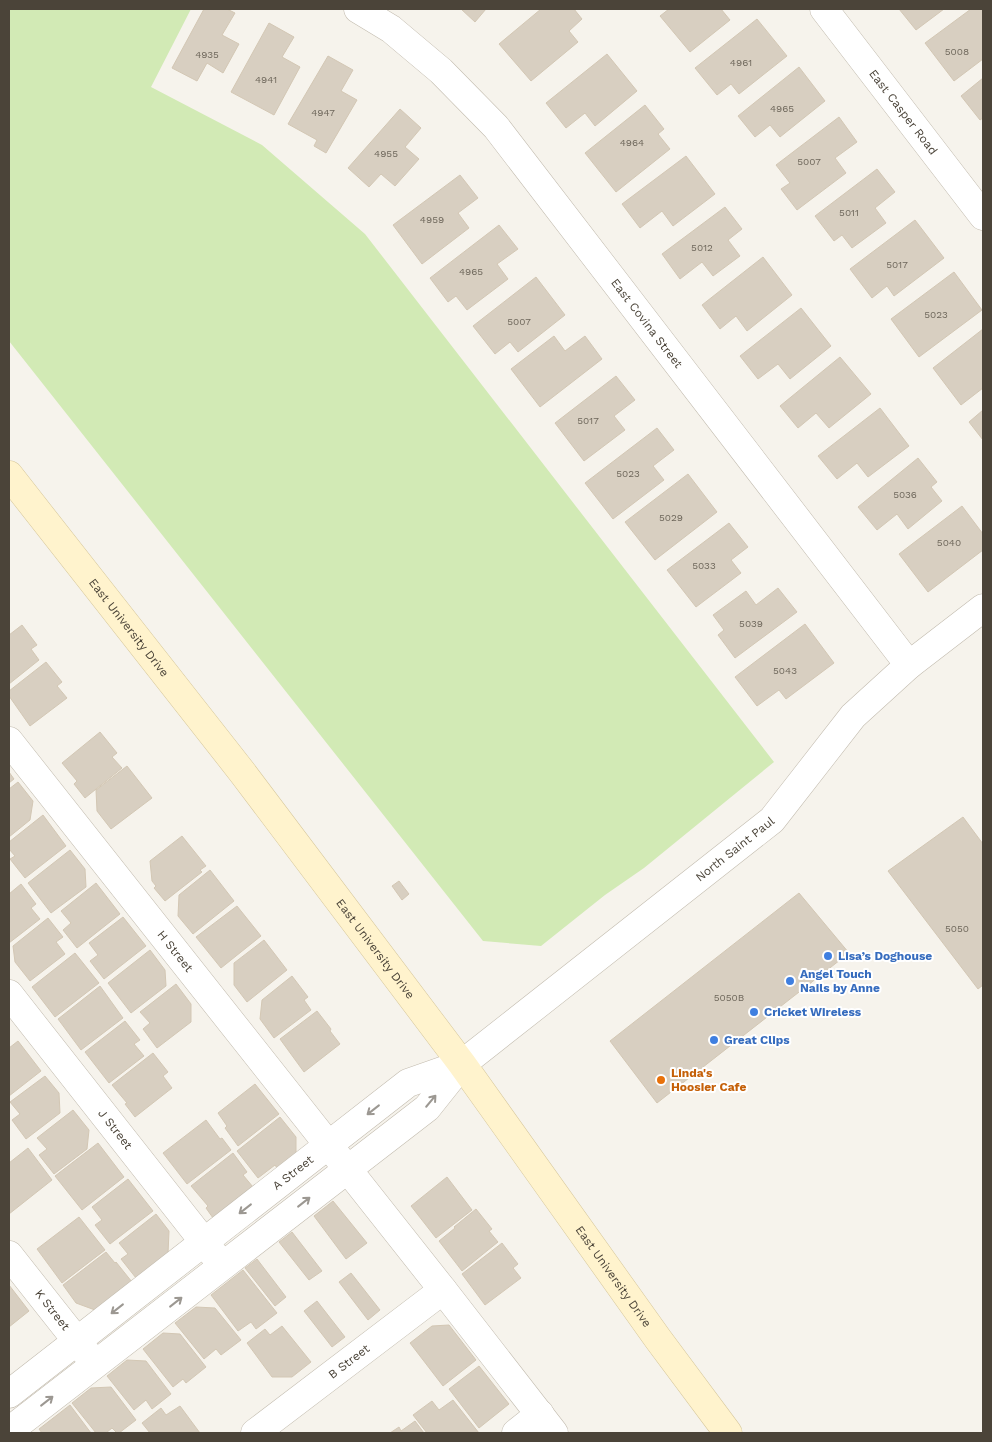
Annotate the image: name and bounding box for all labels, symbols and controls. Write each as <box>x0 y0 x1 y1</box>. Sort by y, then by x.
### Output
house number: 5008 <box>945 46 969 57</box>
house number: 4935 <box>195 49 219 60</box>
house number: 4961 <box>730 57 752 68</box>
street label: East Casper Road <box>866 67 940 158</box>
house number: 4941 <box>255 74 277 85</box>
house number: 4965 <box>770 103 794 114</box>
house number: 4947 <box>311 107 335 118</box>
house number: 4964 <box>620 137 644 148</box>
house number: 4955 <box>374 148 398 159</box>
house number: 5007 <box>797 156 821 167</box>
house number: 5011 <box>839 207 859 218</box>
house number: 4959 <box>420 214 444 225</box>
house number: 5012 <box>691 242 713 253</box>
house number: 5017 <box>886 259 908 270</box>
house number: 4965 <box>459 266 483 277</box>
street label: East Covina Street <box>608 276 686 371</box>
house number: 5023 <box>924 309 948 320</box>
house number: 5007 <box>507 316 531 327</box>
house number: 5017 <box>577 415 599 426</box>
house number: 5023 <box>616 468 640 479</box>
house number: 5036 <box>893 489 917 500</box>
house number: 5029 <box>659 512 683 523</box>
house number: 5040 <box>937 537 961 548</box>
house number: 5033 <box>692 560 716 571</box>
street label: East University Drive <box>86 576 172 680</box>
house number: 5039 <box>739 618 763 629</box>
house number: 5043 <box>773 665 797 676</box>
street label: North Saint Paul <box>693 814 777 884</box>
street label: East University Drive <box>333 896 417 1002</box>
house number: 5050 <box>945 923 969 934</box>
street label: H Street <box>154 928 196 975</box>
place label: Lisa’s Doghouse <box>838 949 932 963</box>
marker: Lisa’s Doghouse <box>822 950 834 962</box>
place label: Angel Touch Nails by Anne <box>800 967 880 995</box>
marker: Angel Touch Nails by Anne <box>784 975 796 987</box>
house number: 5050B <box>714 992 744 1003</box>
place label: Cricket Wireless <box>764 1005 862 1019</box>
marker: Cricket Wireless <box>748 1006 760 1018</box>
place label: Great Clips <box>724 1033 790 1047</box>
marker: Great Clips <box>708 1034 720 1046</box>
place label: Linda's Hoosier Cafe <box>671 1066 746 1094</box>
marker: Linda's Hoosier Cafe <box>655 1074 667 1086</box>
one-way arrow <box>426 1095 437 1108</box>
one-way arrow <box>367 1104 380 1115</box>
street label: J Street <box>95 1106 135 1152</box>
street label: A Street <box>270 1152 316 1193</box>
one-way arrow <box>297 1197 311 1207</box>
one-way arrow <box>239 1204 252 1215</box>
street label: East University Drive <box>573 1223 654 1330</box>
street label: K Street <box>32 1287 73 1333</box>
one-way arrow <box>169 1296 182 1307</box>
one-way arrow <box>111 1304 124 1315</box>
street label: B Street <box>326 1341 372 1382</box>
one-way arrow <box>40 1396 53 1407</box>

